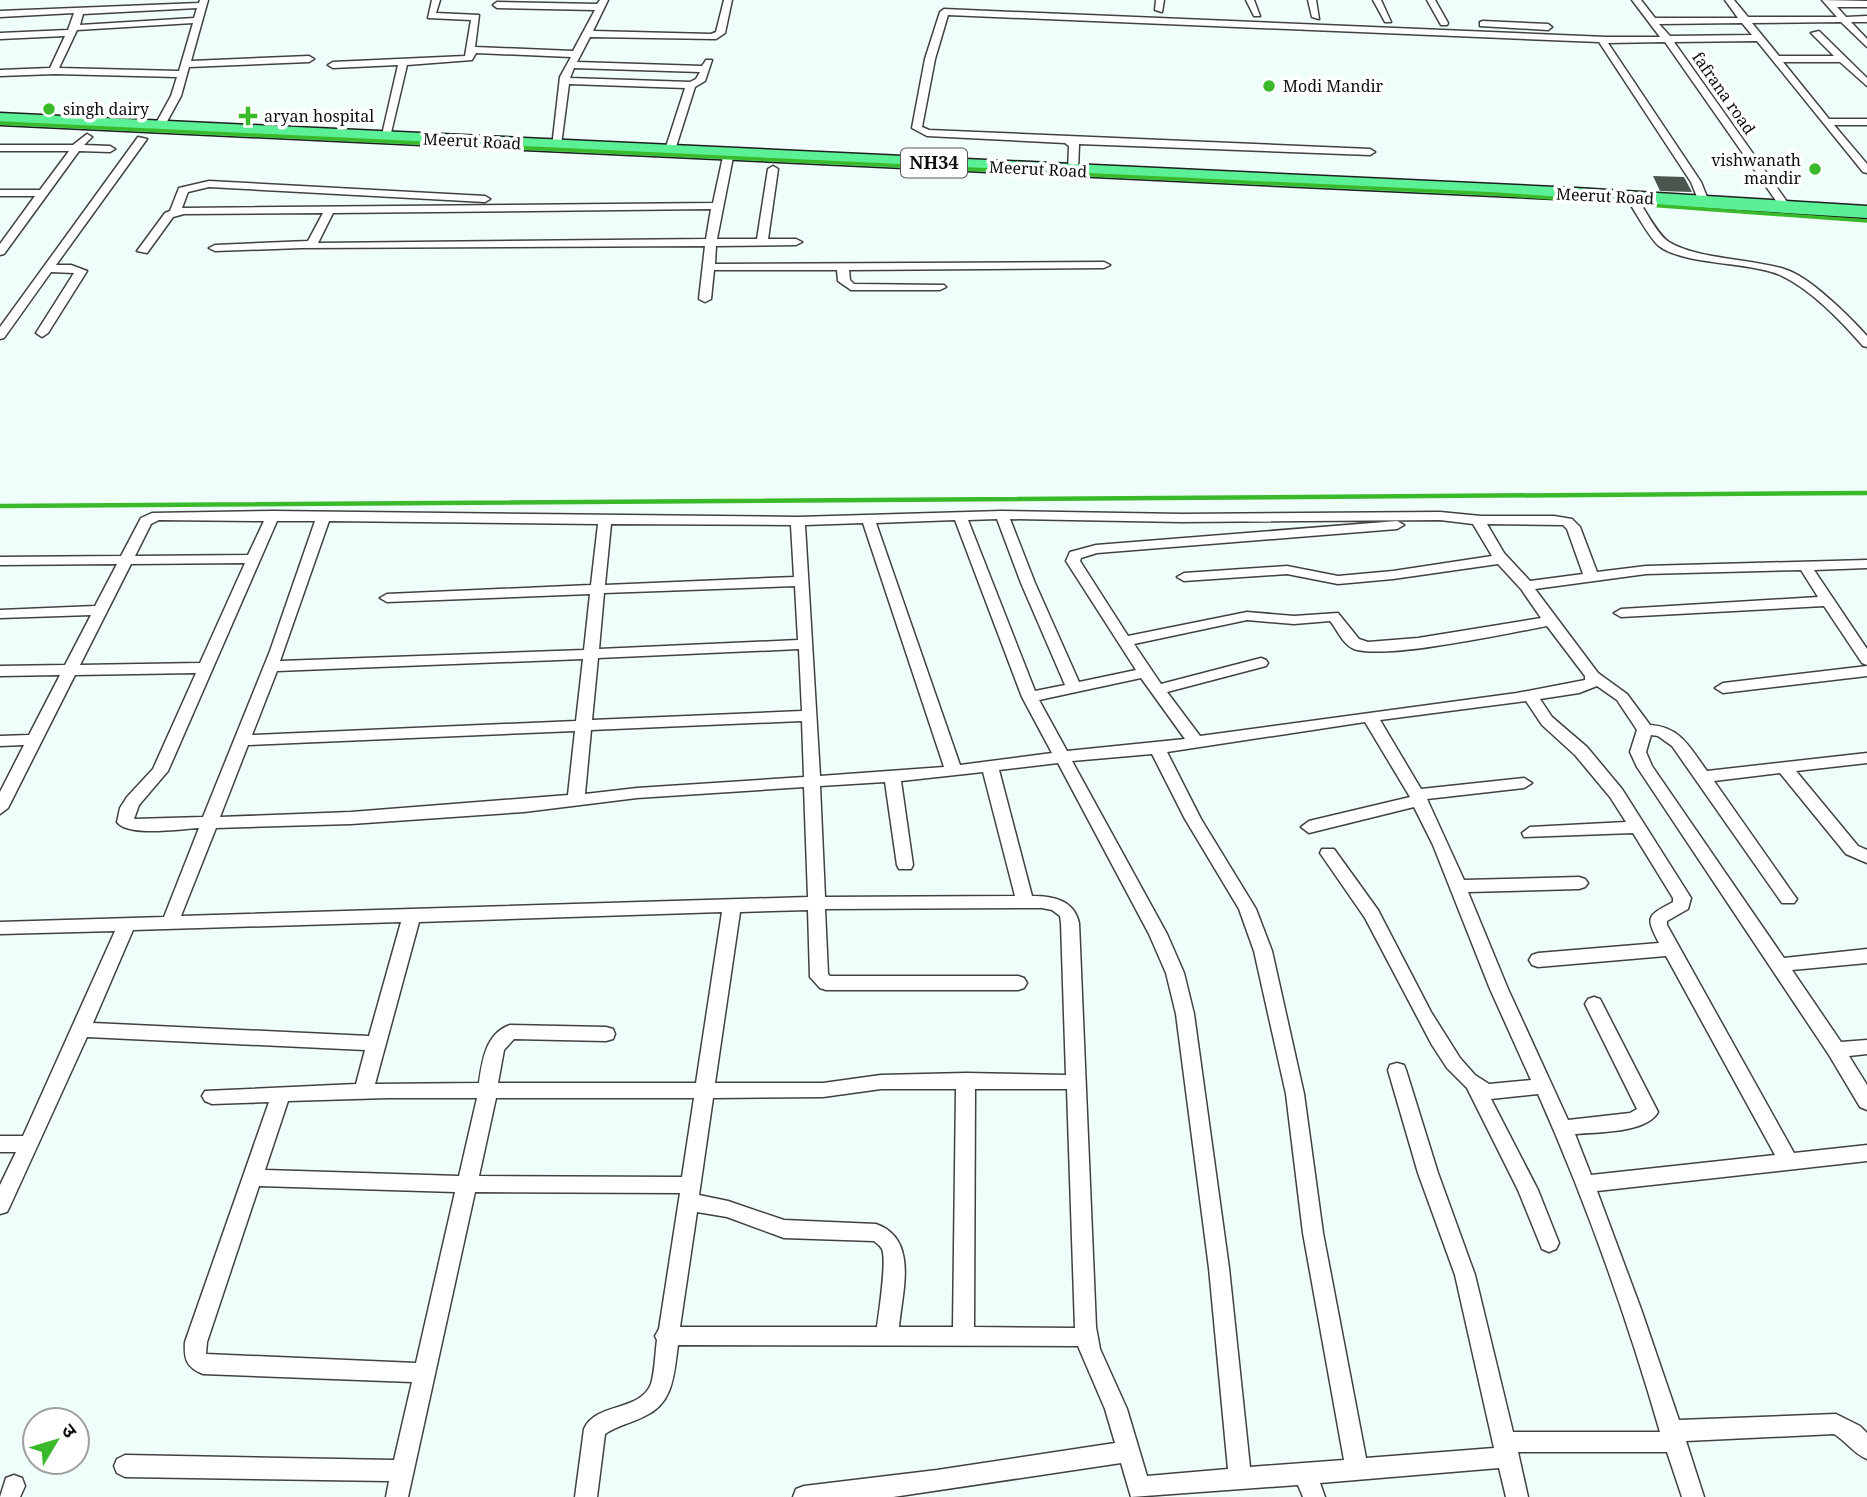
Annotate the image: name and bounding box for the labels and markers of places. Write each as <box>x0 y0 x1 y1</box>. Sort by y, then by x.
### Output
place label: Modi Mandir <box>1283 75 1384 97</box>
marker: Modi Mandir <box>1261 78 1277 94</box>
place label: singh dairy <box>63 98 150 120</box>
marker: singh dairy <box>41 101 57 117</box>
place label: aryan hospital <box>264 105 374 127</box>
marker: aryan hospital <box>238 106 258 126</box>
place label: vishwanath mandir <box>1711 149 1801 189</box>
marker: vishwanath mandir <box>1807 161 1823 177</box>

